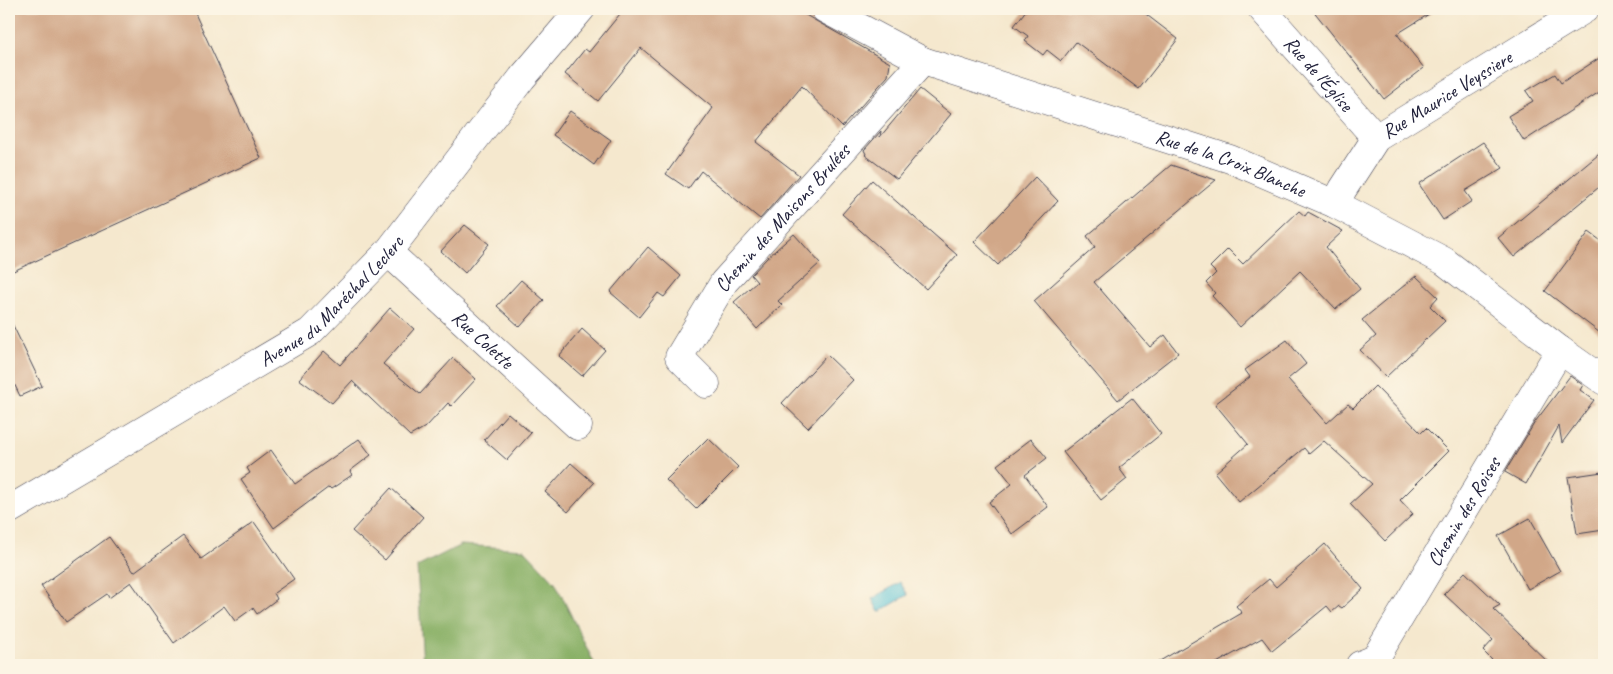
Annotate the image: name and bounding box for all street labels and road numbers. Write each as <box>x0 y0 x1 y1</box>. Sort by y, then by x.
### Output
street label: Rue de l'Église <box>1279 31 1360 117</box>
street label: Rue Maurice Veyssiere <box>1377 44 1518 144</box>
street label: Rue de la Croix Blanche <box>1152 124 1311 203</box>
street label: Chemin des Maisons Brulées <box>709 137 856 296</box>
street label: Avenue du Maréchal Leclerc <box>255 229 409 372</box>
street label: Rue Colette <box>447 304 520 375</box>
street label: Chemin des Roises <box>1421 451 1507 571</box>

